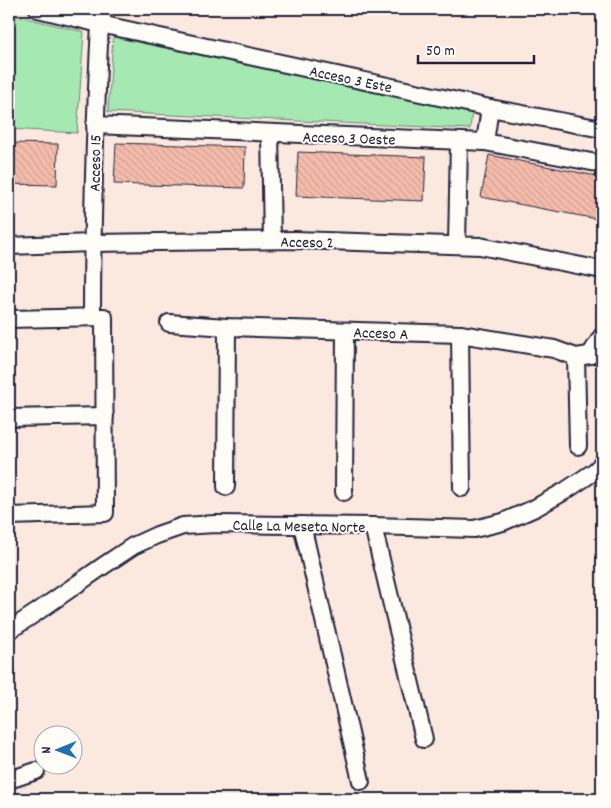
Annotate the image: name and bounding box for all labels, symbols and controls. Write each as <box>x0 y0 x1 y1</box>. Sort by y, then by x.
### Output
scale bar <box>418 32 535 64</box>
text: 50 m <box>426 41 455 63</box>
street label: Acceso 3 Este <box>307 60 394 100</box>
street label: Acceso 3 Oeste <box>302 126 396 153</box>
street label: Acceso 15 <box>85 134 108 192</box>
street label: Acceso 2 <box>280 232 334 255</box>
street label: Acceso A <box>353 322 409 347</box>
street label: Calle La Meseta Norte <box>232 515 365 540</box>
north arrow <box>32 726 82 776</box>
text: N <box>37 746 57 754</box>

